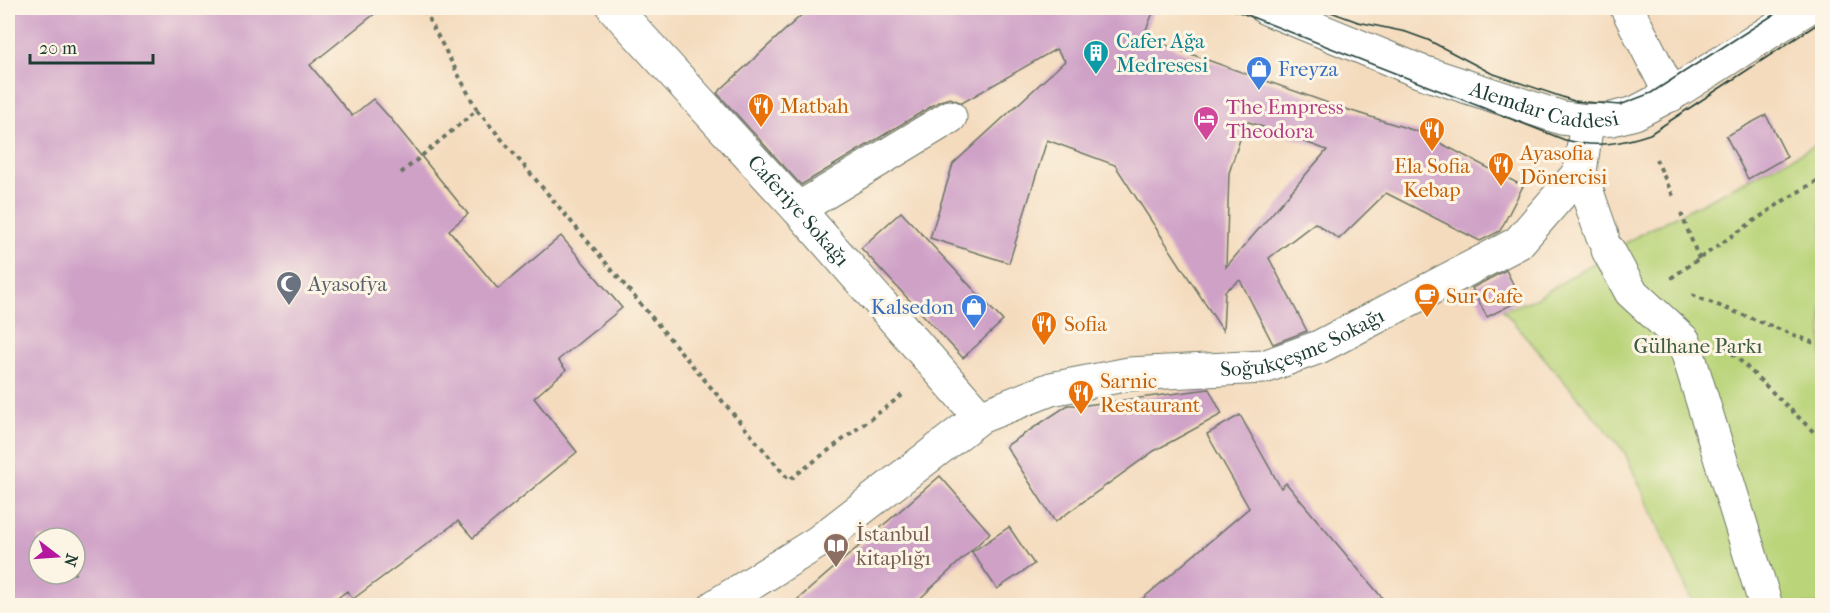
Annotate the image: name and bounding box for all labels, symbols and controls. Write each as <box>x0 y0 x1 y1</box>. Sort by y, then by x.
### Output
scale bar <box>30 27 153 65</box>
place label: Cafer Ağa Medresesi <box>1116 29 1208 77</box>
text: 20 m <box>39 38 77 59</box>
building icon: Cafer Ağa Medresesi <box>1081 38 1111 76</box>
shop icon: Freyza <box>1244 54 1274 92</box>
place label: Freyza <box>1278 57 1339 81</box>
street label: Alemdar Caddesi <box>1466 76 1621 133</box>
restaurant icon: Matbah <box>746 91 776 129</box>
place label: Matbah <box>780 94 849 118</box>
place label: The Empress Theodora <box>1226 95 1344 143</box>
hotel icon: The Empress Theodora <box>1191 104 1221 142</box>
restaurant icon: Ela Sofia Kebap <box>1417 115 1447 153</box>
place label: Ayasofia Dönercisi <box>1519 141 1607 189</box>
street label: Caferiye Sokağı <box>743 150 854 271</box>
restaurant icon: Ayasofia Dönercisi <box>1486 150 1516 188</box>
place label: Ela Sofia Kebap <box>1394 154 1470 202</box>
mosque icon: Ayasofya <box>274 269 304 307</box>
place label: Ayasofya <box>307 272 387 296</box>
cafe icon: Sur Cafe <box>1412 281 1442 319</box>
place label: Sur Cafe <box>1446 284 1523 308</box>
shop icon: Kalsedon <box>959 292 989 330</box>
place label: Kalsedon <box>871 295 954 319</box>
street label: Soğukçeşme Sokağı <box>1220 303 1388 381</box>
restaurant icon: Sofia <box>1029 309 1059 347</box>
place label: Sofia <box>1064 312 1107 336</box>
park label: Gülhane Parkı <box>1634 334 1763 358</box>
place label: Sarnic Restaurant <box>1100 369 1201 417</box>
restaurant icon: Sarnic Restaurant <box>1066 378 1096 416</box>
place label: İstanbul kitaplığı <box>856 522 931 570</box>
north arrow <box>27 526 87 586</box>
library icon: İstanbul kitaplığı <box>821 531 851 569</box>
text: N <box>60 552 82 570</box>

